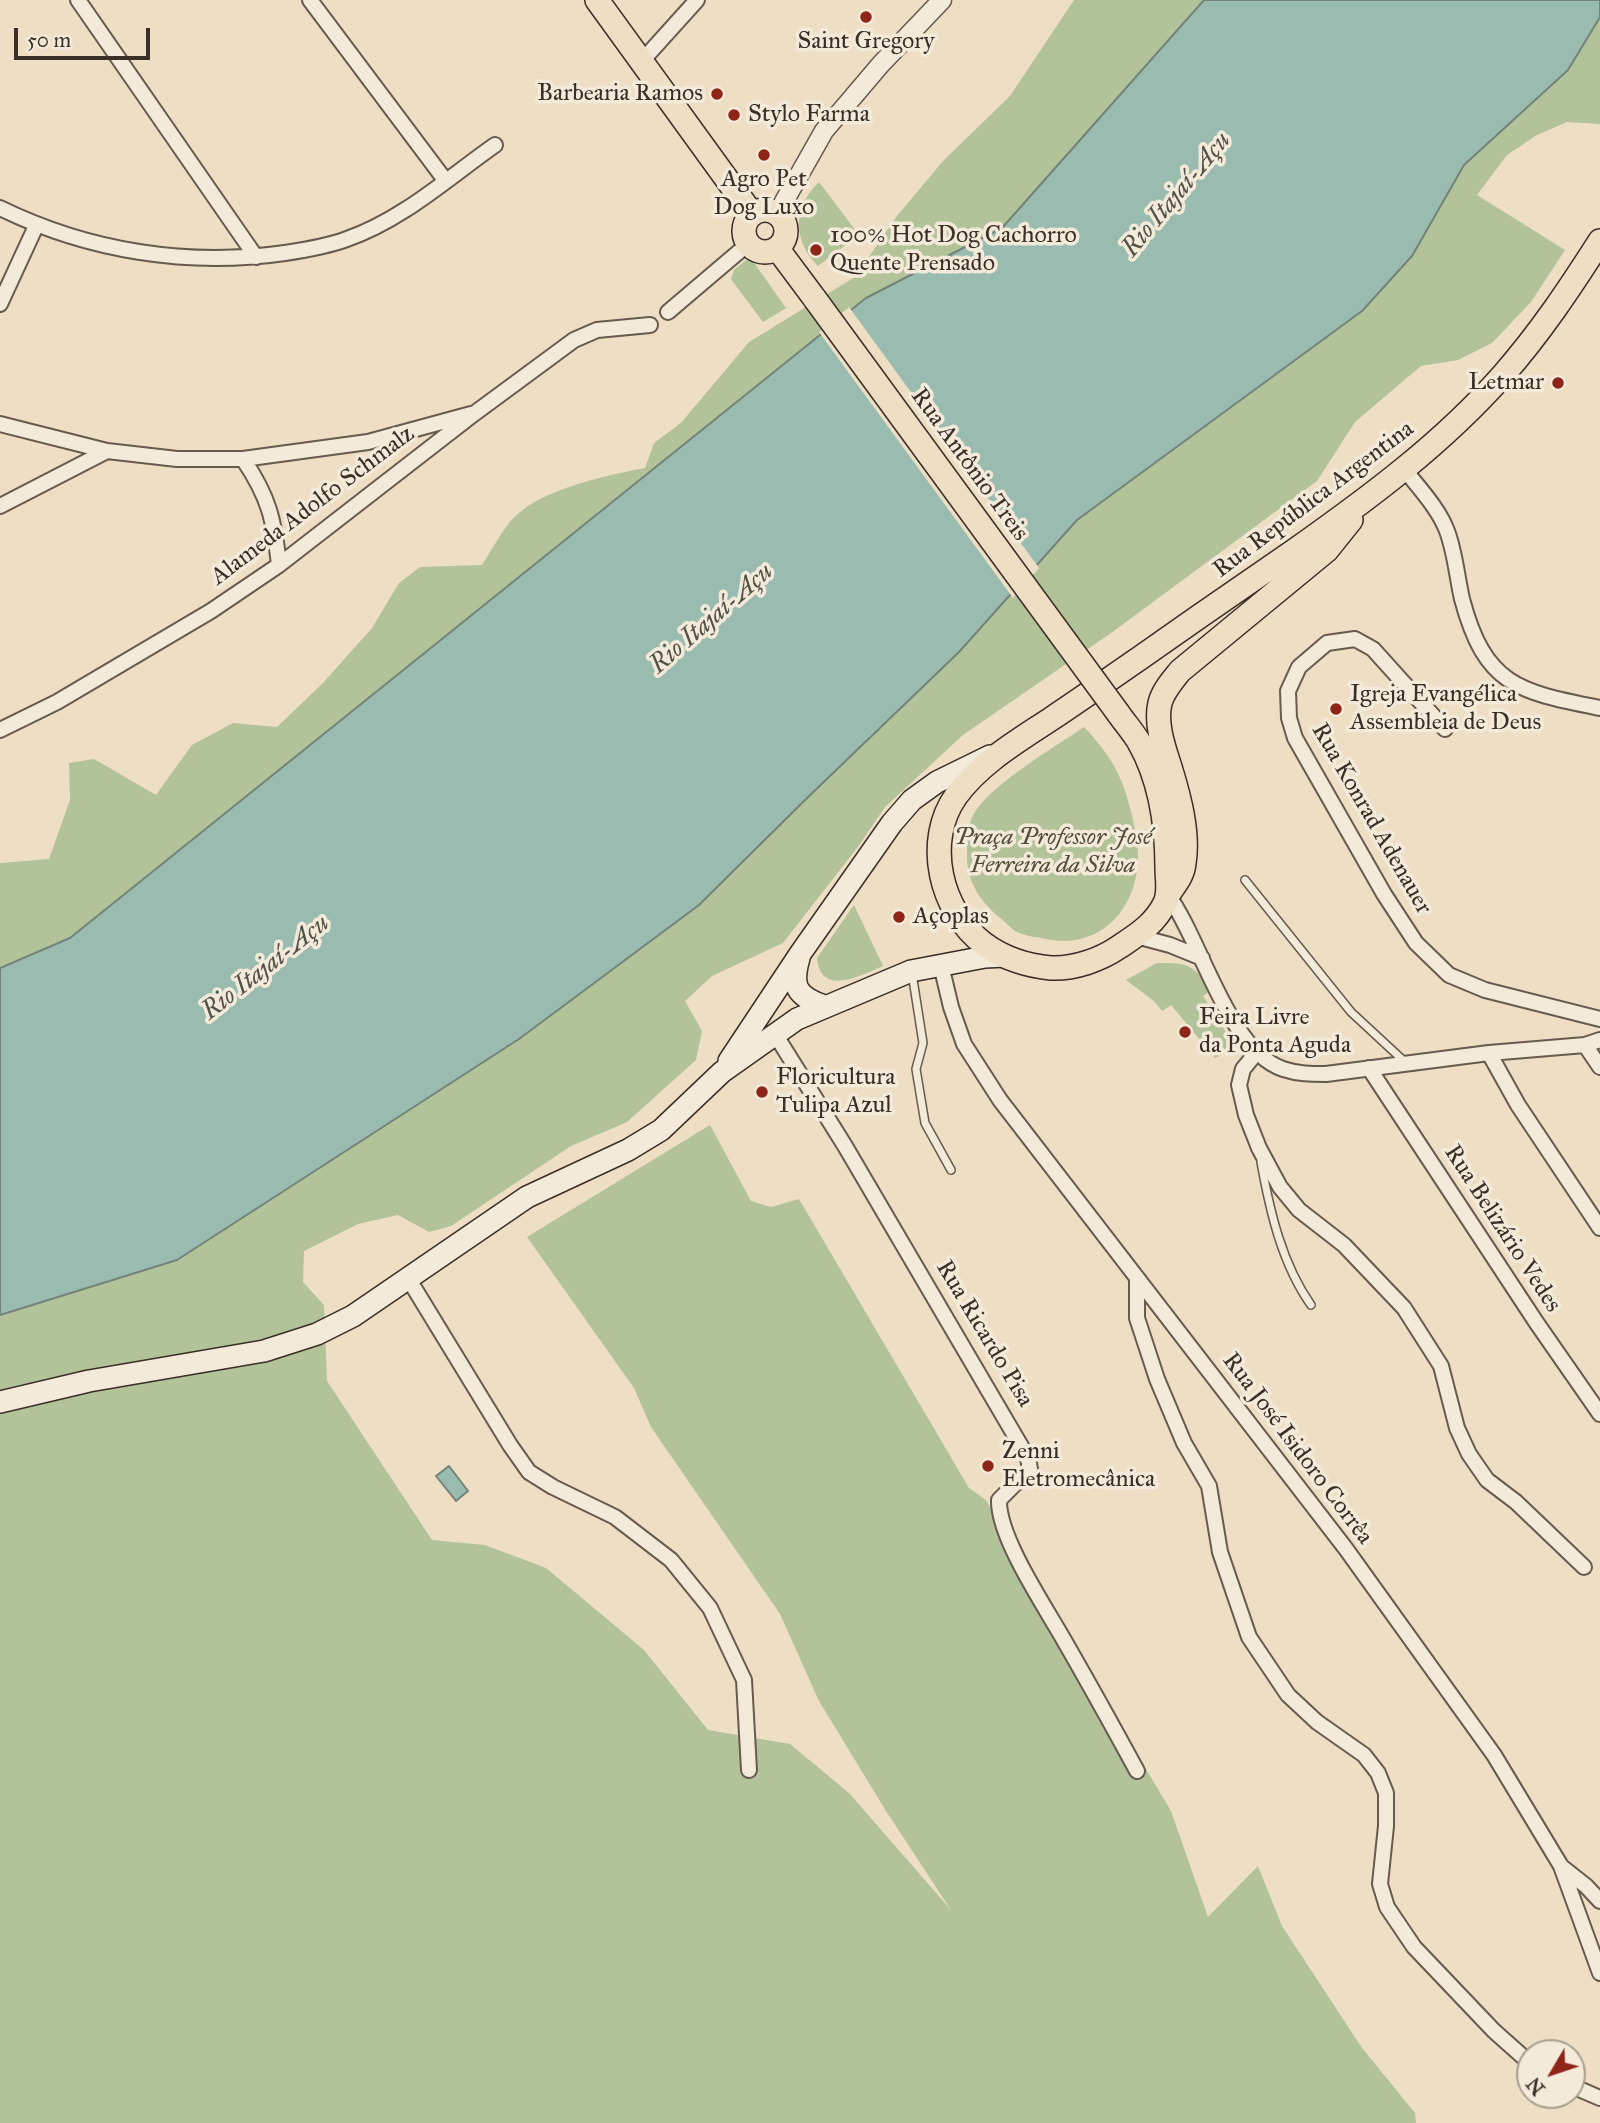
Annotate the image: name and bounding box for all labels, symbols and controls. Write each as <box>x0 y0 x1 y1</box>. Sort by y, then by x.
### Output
marker: Saint Gregory <box>858 9 874 25</box>
scale bar <box>18 14 154 58</box>
text: 50 m <box>27 27 71 53</box>
place label: Saint Gregory <box>797 28 935 56</box>
place label: Barbearia Ramos <box>537 80 703 108</box>
marker: Barbearia Ramos <box>709 86 725 102</box>
place label: Stylo Farma <box>748 101 870 129</box>
marker: Stylo Farma <box>726 107 742 123</box>
water label: Rio Itajaí-Açu <box>1116 126 1238 264</box>
marker: Agro Pet Dog Luxo <box>756 147 772 163</box>
place label: Agro Pet Dog Luxo <box>714 166 814 222</box>
place label: 100% Hot Dog Cachorro Quente Prensado <box>830 222 1077 278</box>
marker: 100% Hot Dog Cachorro Quente Prensado <box>808 242 824 258</box>
place label: Letmar <box>1468 369 1544 397</box>
marker: Letmar <box>1550 375 1566 391</box>
street label: Rua Antônio Treis <box>904 383 1034 547</box>
street label: Rua República Argentina <box>1208 415 1420 585</box>
street label: Alameda Adolfo Schmalz <box>206 420 420 592</box>
water label: Rio Itajaí-Açu <box>644 557 780 681</box>
place label: Igreja Evangélica Assembleia de Deus <box>1350 681 1541 737</box>
marker: Igreja Evangélica Assembleia de Deus <box>1328 701 1344 717</box>
street label: Rua Konrad Adenauer <box>1305 718 1437 920</box>
park label: Praça Professor José Ferreira da Silva <box>954 824 1152 880</box>
place label: Açoplas <box>913 903 989 931</box>
water label: Rio Itajaí-Açu <box>196 909 336 1027</box>
marker: Açoplas <box>891 909 907 925</box>
place label: Feira Livre da Ponta Aguda <box>1199 1004 1351 1060</box>
marker: Feira Livre da Ponta Aguda <box>1177 1024 1193 1040</box>
place label: Floricultura Tulipa Azul <box>776 1064 896 1120</box>
marker: Floricultura Tulipa Azul <box>754 1084 770 1100</box>
street label: Rua Belizário Vedes <box>1437 1140 1567 1318</box>
street label: Rua Ricardo Pisa <box>929 1255 1039 1413</box>
street label: Rua José Isidoro Corrêa <box>1216 1347 1378 1551</box>
place label: Zenni Eletromecânica <box>1002 1438 1155 1494</box>
marker: Zenni Eletromecânica <box>980 1458 996 1474</box>
north arrow <box>1516 2039 1586 2109</box>
text: N <box>1522 2073 1550 2100</box>

